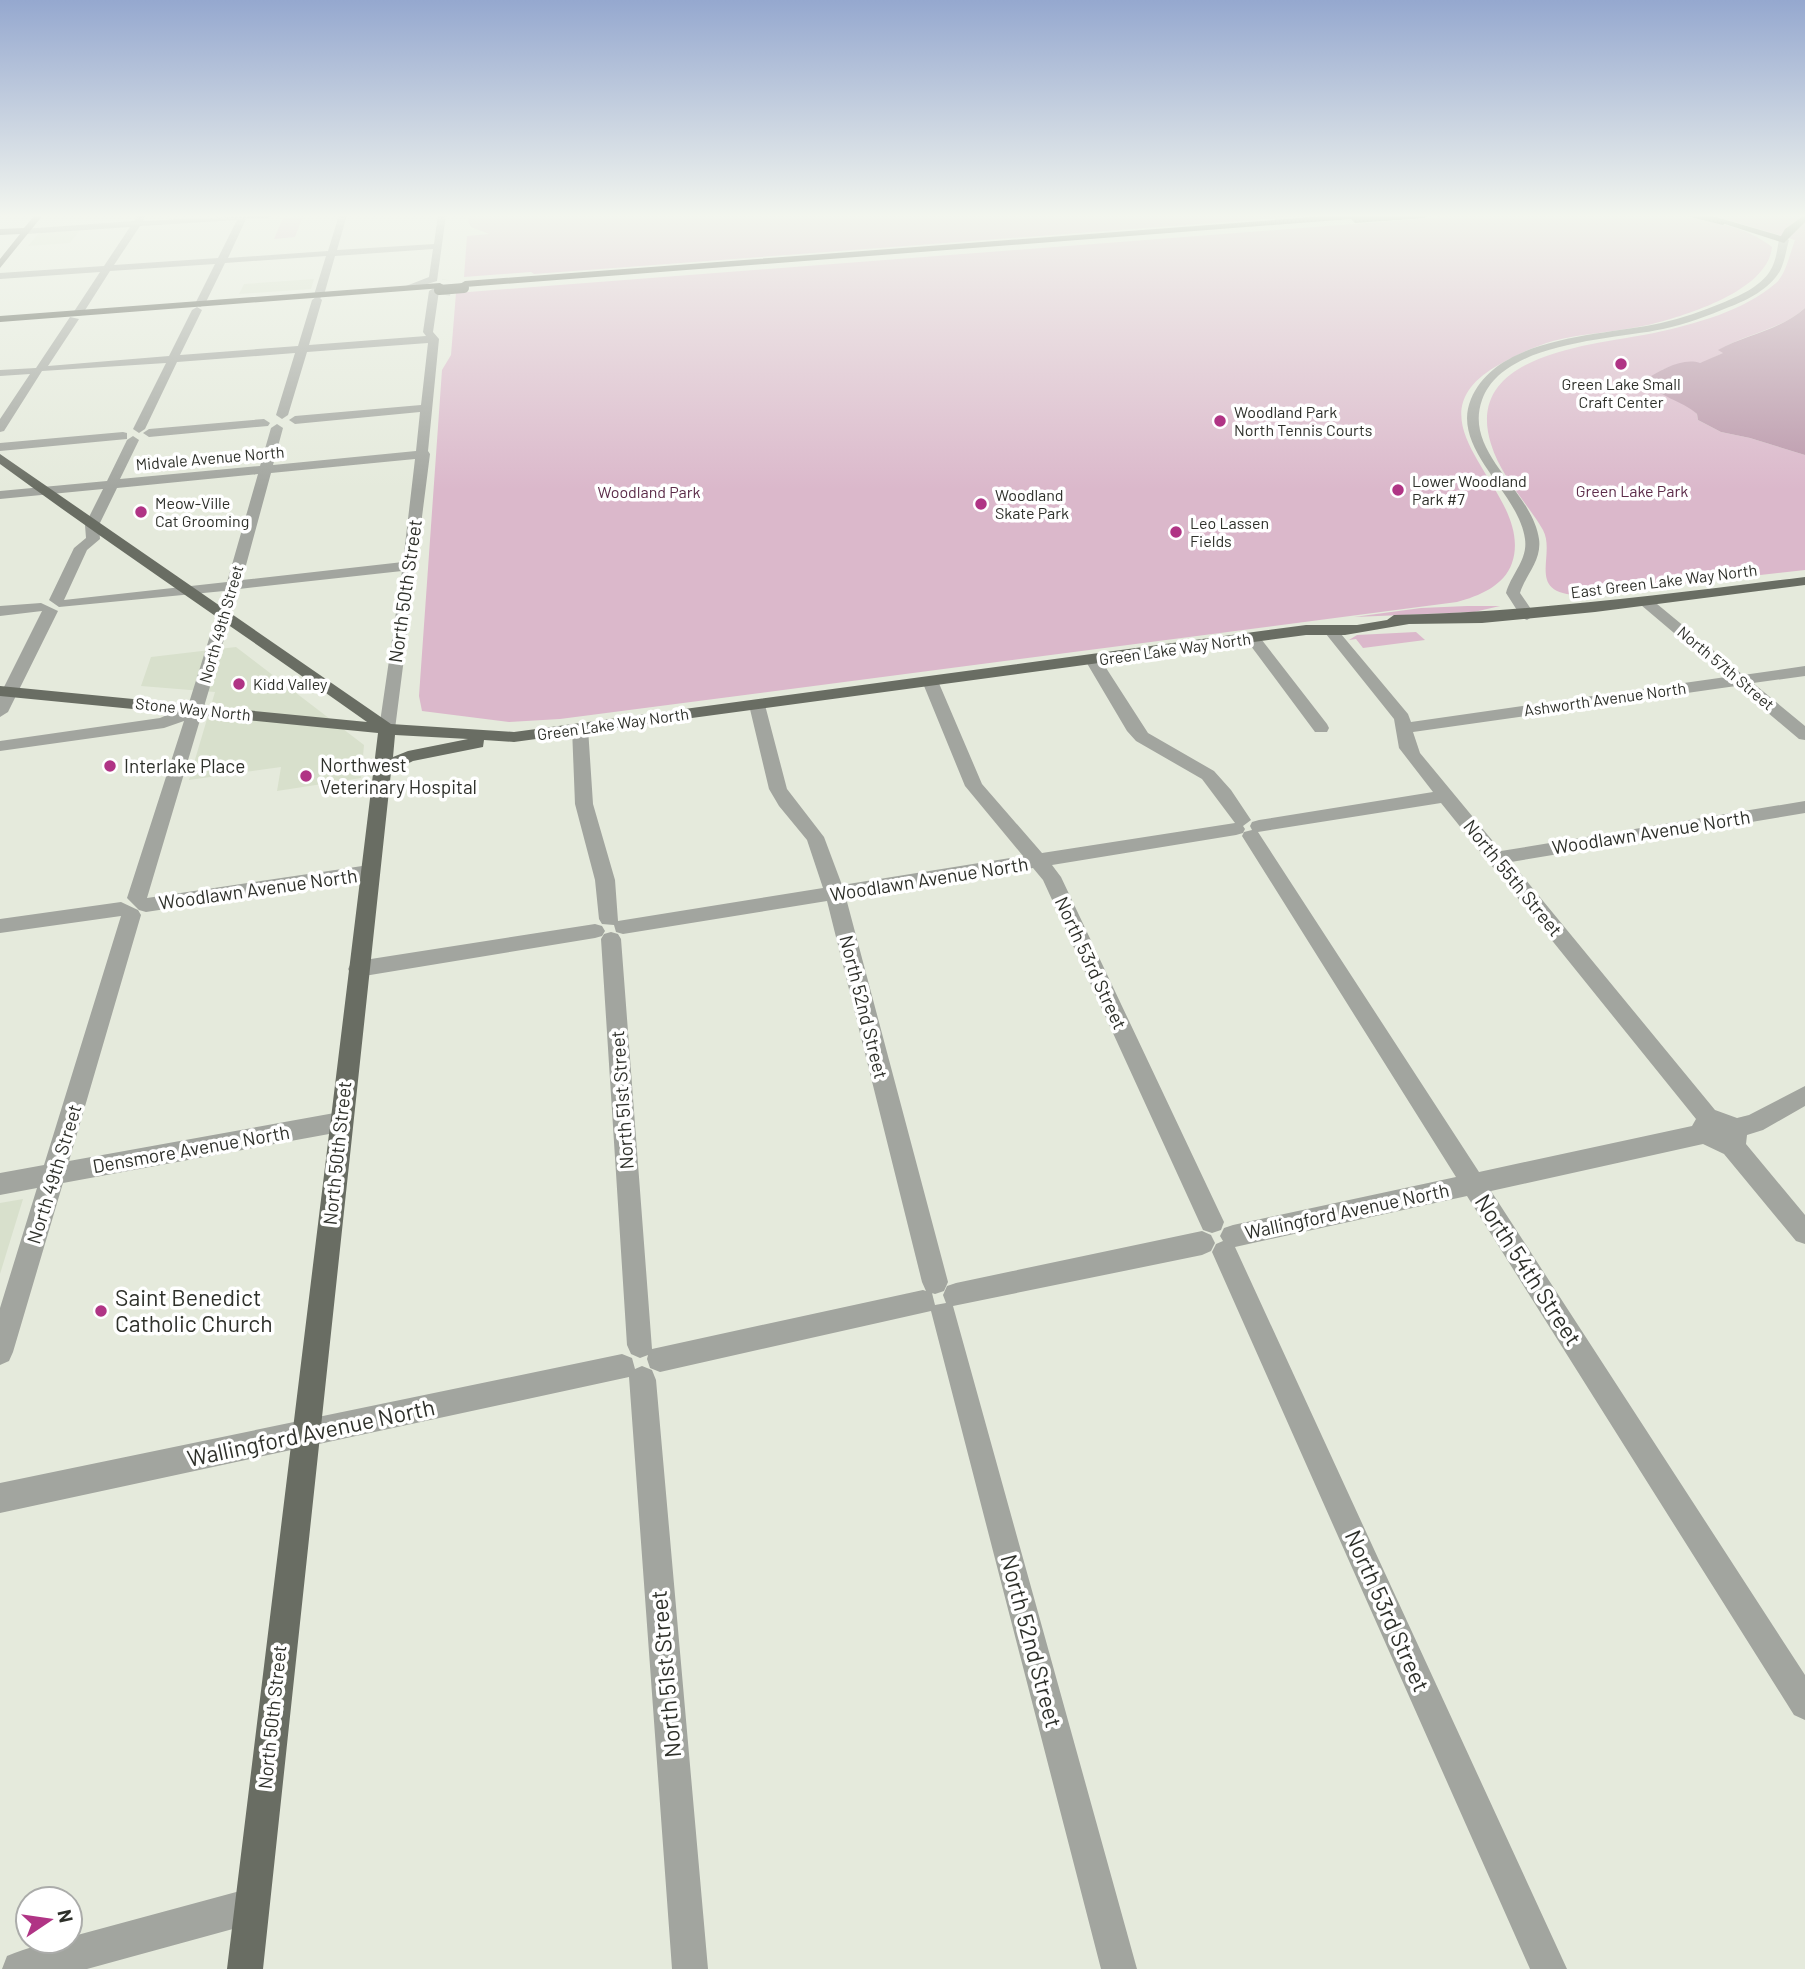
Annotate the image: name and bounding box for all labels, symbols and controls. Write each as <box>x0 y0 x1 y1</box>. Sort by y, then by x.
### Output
marker: Green Lake Small Craft Center <box>1613 356 1629 372</box>
place label: Green Lake Small Craft Center <box>1561 374 1681 411</box>
place label: Woodland Park North Tennis Courts <box>1234 402 1373 439</box>
marker: Woodland Park North Tennis Courts <box>1212 413 1228 429</box>
street label: Midvale Avenue North <box>135 442 285 473</box>
place label: Lower Woodland Park #7 <box>1412 471 1527 508</box>
park label: Green Lake Park <box>1576 481 1688 500</box>
park label: Woodland Park <box>597 482 701 501</box>
marker: Lower Woodland Park #7 <box>1390 482 1406 498</box>
place label: Woodland Skate Park <box>995 485 1069 522</box>
place label: Meow-Ville Cat Grooming <box>155 493 249 530</box>
marker: Woodland Skate Park <box>973 496 989 512</box>
marker: Meow-Ville Cat Grooming <box>133 504 149 520</box>
place label: Leo Lassen Fields <box>1190 513 1269 550</box>
street label: North 50th Street <box>383 518 426 664</box>
marker: Leo Lassen Fields <box>1168 524 1184 540</box>
street label: East Green Lake Way North <box>1570 560 1758 601</box>
street label: North 49th Street <box>195 563 246 685</box>
street label: North 57th Street <box>1674 622 1779 714</box>
street label: Green Lake Way North <box>1098 628 1252 669</box>
place label: Kidd Valley <box>253 674 328 693</box>
marker: Kidd Valley <box>231 676 247 692</box>
street label: Ashworth Avenue North <box>1523 678 1687 719</box>
street label: Stone Way North <box>134 693 252 724</box>
street label: Green Lake Way North <box>536 703 690 744</box>
place label: Northwest Veterinary Hospital <box>320 753 477 798</box>
place label: Interlake Place <box>124 754 245 777</box>
marker: Interlake Place <box>102 758 118 774</box>
marker: Northwest Veterinary Hospital <box>298 768 314 784</box>
street label: Woodlawn Avenue North <box>1550 804 1752 859</box>
street label: North 55th Street <box>1459 815 1568 941</box>
street label: Woodlawn Avenue North <box>828 851 1030 906</box>
street label: Woodlawn Avenue North <box>157 863 359 914</box>
street label: North 53rd Street <box>1051 893 1132 1033</box>
street label: North 52nd Street <box>835 933 893 1081</box>
street label: North 51st Street <box>605 1030 638 1170</box>
street label: North 50th Street <box>318 1080 356 1226</box>
street label: North 49th Street <box>21 1101 86 1246</box>
street label: Densmore Avenue North <box>91 1120 291 1177</box>
street label: Wallingford Avenue North <box>1243 1178 1451 1243</box>
street label: North 54th Street <box>1469 1189 1588 1350</box>
place label: Saint Benedict Catholic Church <box>115 1283 273 1337</box>
marker: Saint Benedict Catholic Church <box>93 1303 109 1319</box>
street label: Wallingford Avenue North <box>184 1392 437 1472</box>
street label: North 53rd Street <box>1340 1525 1436 1696</box>
street label: North 52nd Street <box>995 1551 1069 1731</box>
street label: North 51st Street <box>644 1589 686 1759</box>
street label: North 50th Street <box>253 1644 291 1790</box>
north arrow <box>14 1885 84 1955</box>
text: N <box>53 1907 79 1925</box>

